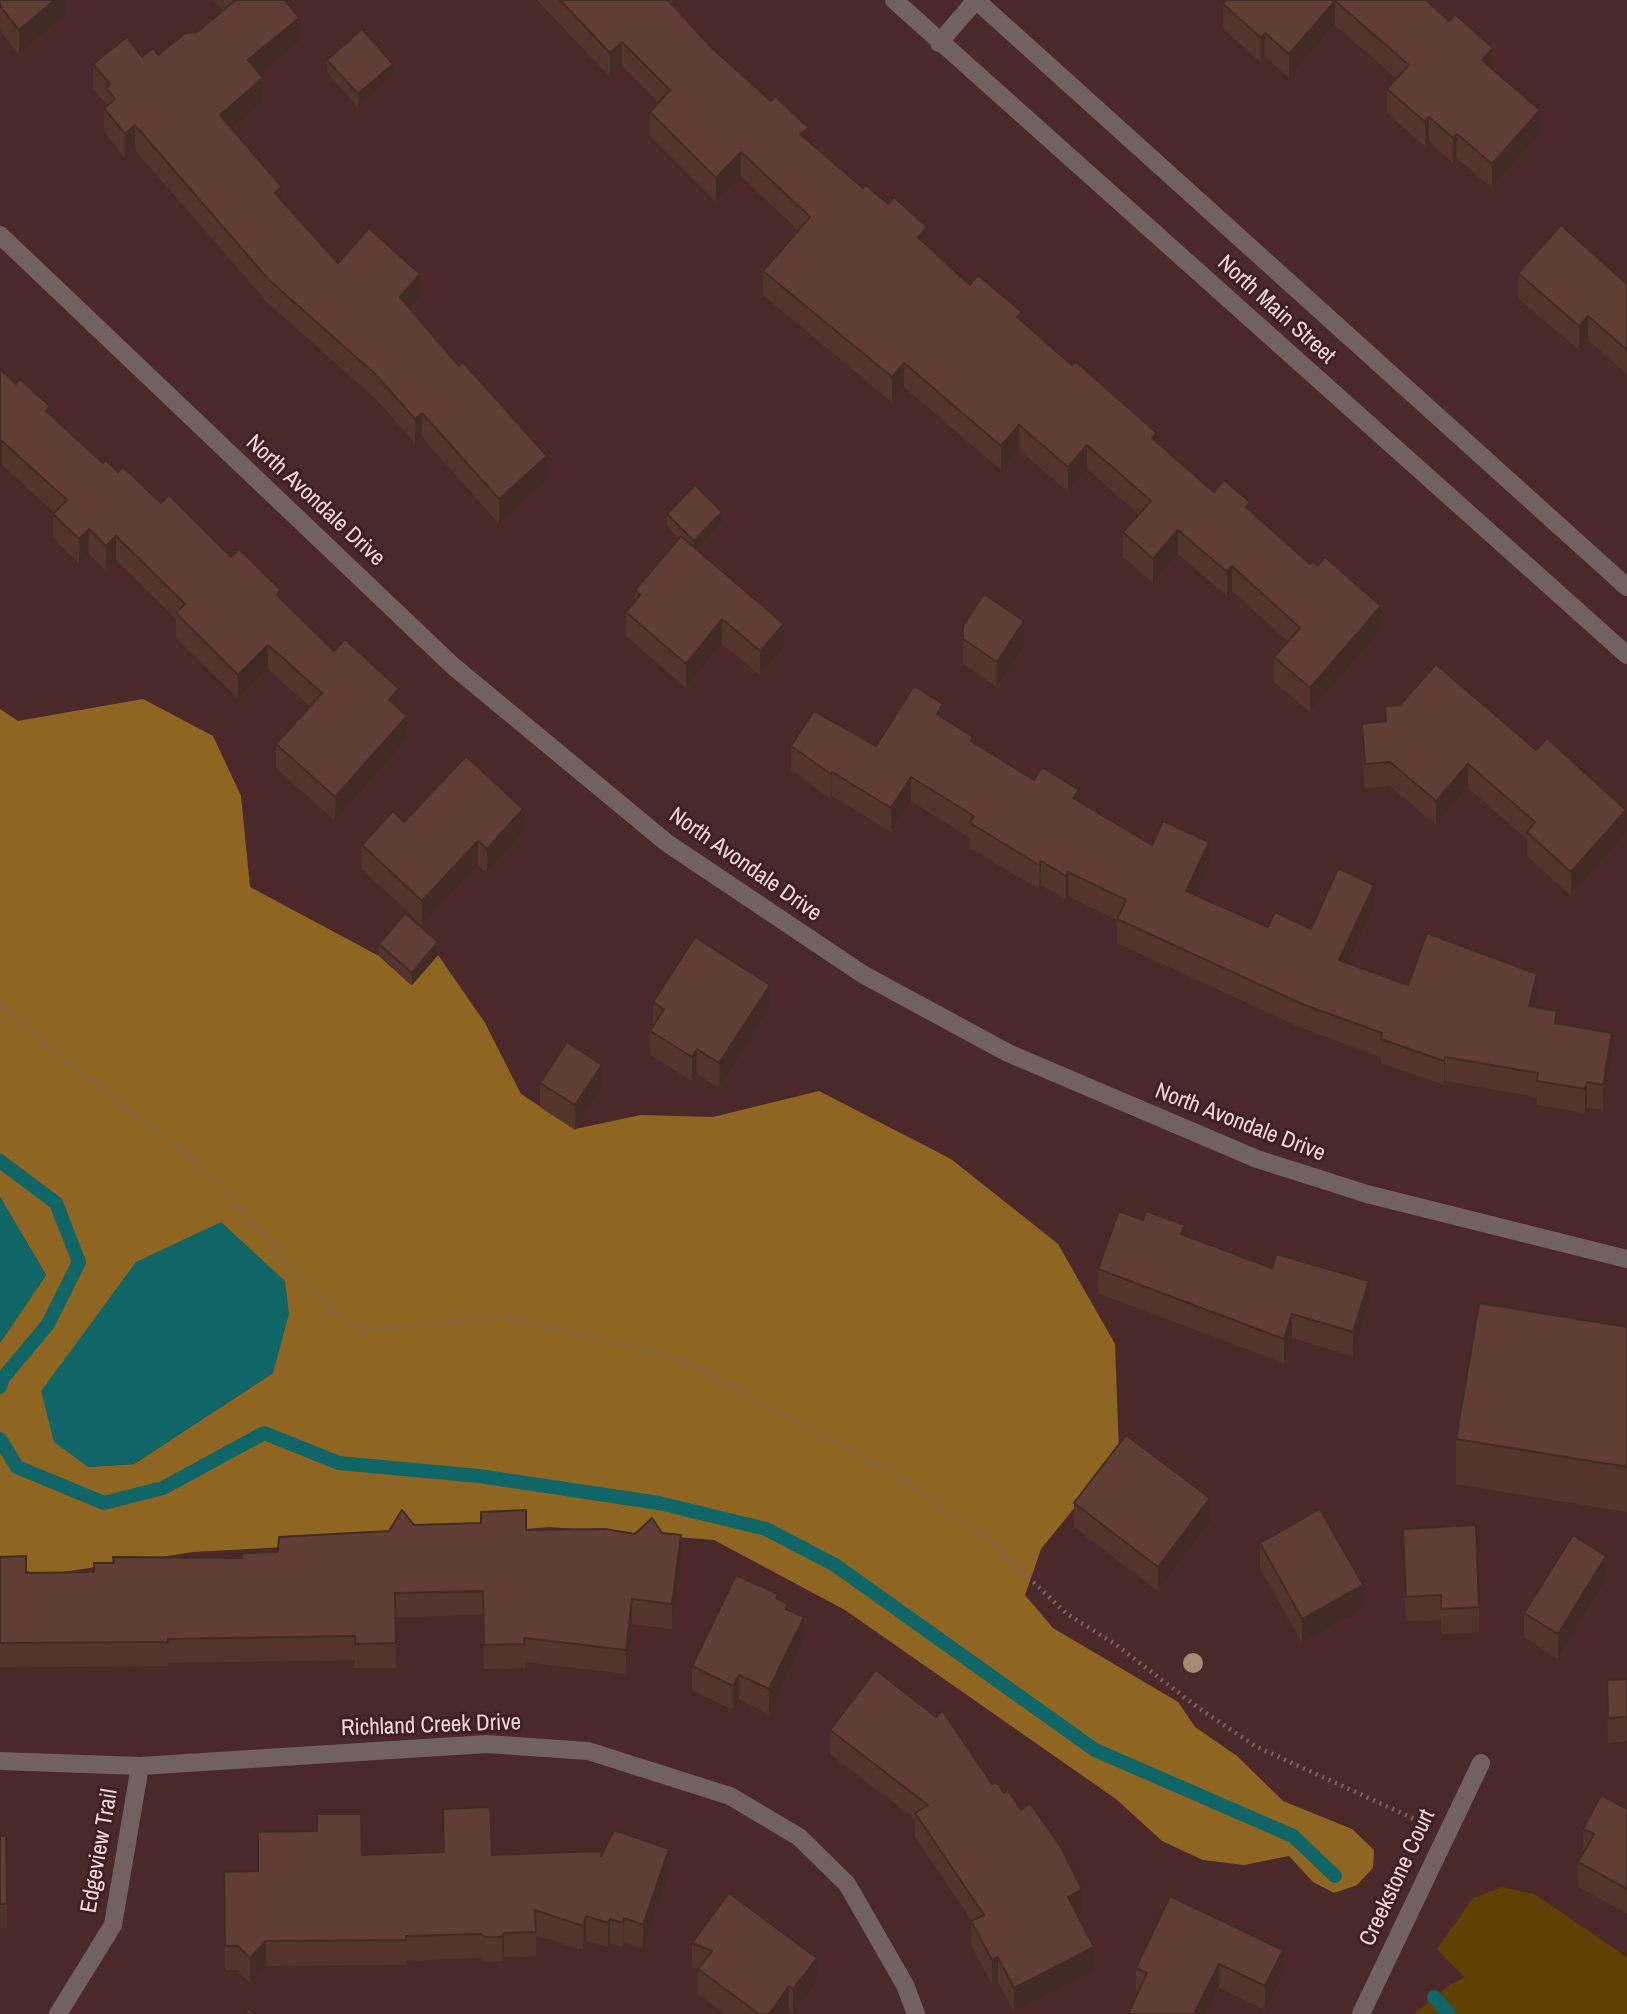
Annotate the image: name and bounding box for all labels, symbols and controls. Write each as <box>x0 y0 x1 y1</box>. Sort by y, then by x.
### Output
street label: North Main Street <box>1211 250 1341 370</box>
street label: North Avondale Drive <box>240 430 390 572</box>
street label: North Avondale Drive <box>663 802 827 928</box>
street label: North Avondale Drive <box>1151 1078 1329 1168</box>
street label: Richland Creek Drive <box>340 1709 522 1743</box>
street label: Edgeview Trail <box>76 1787 124 1915</box>
street label: Creekstone Court <box>1354 1805 1442 1951</box>

